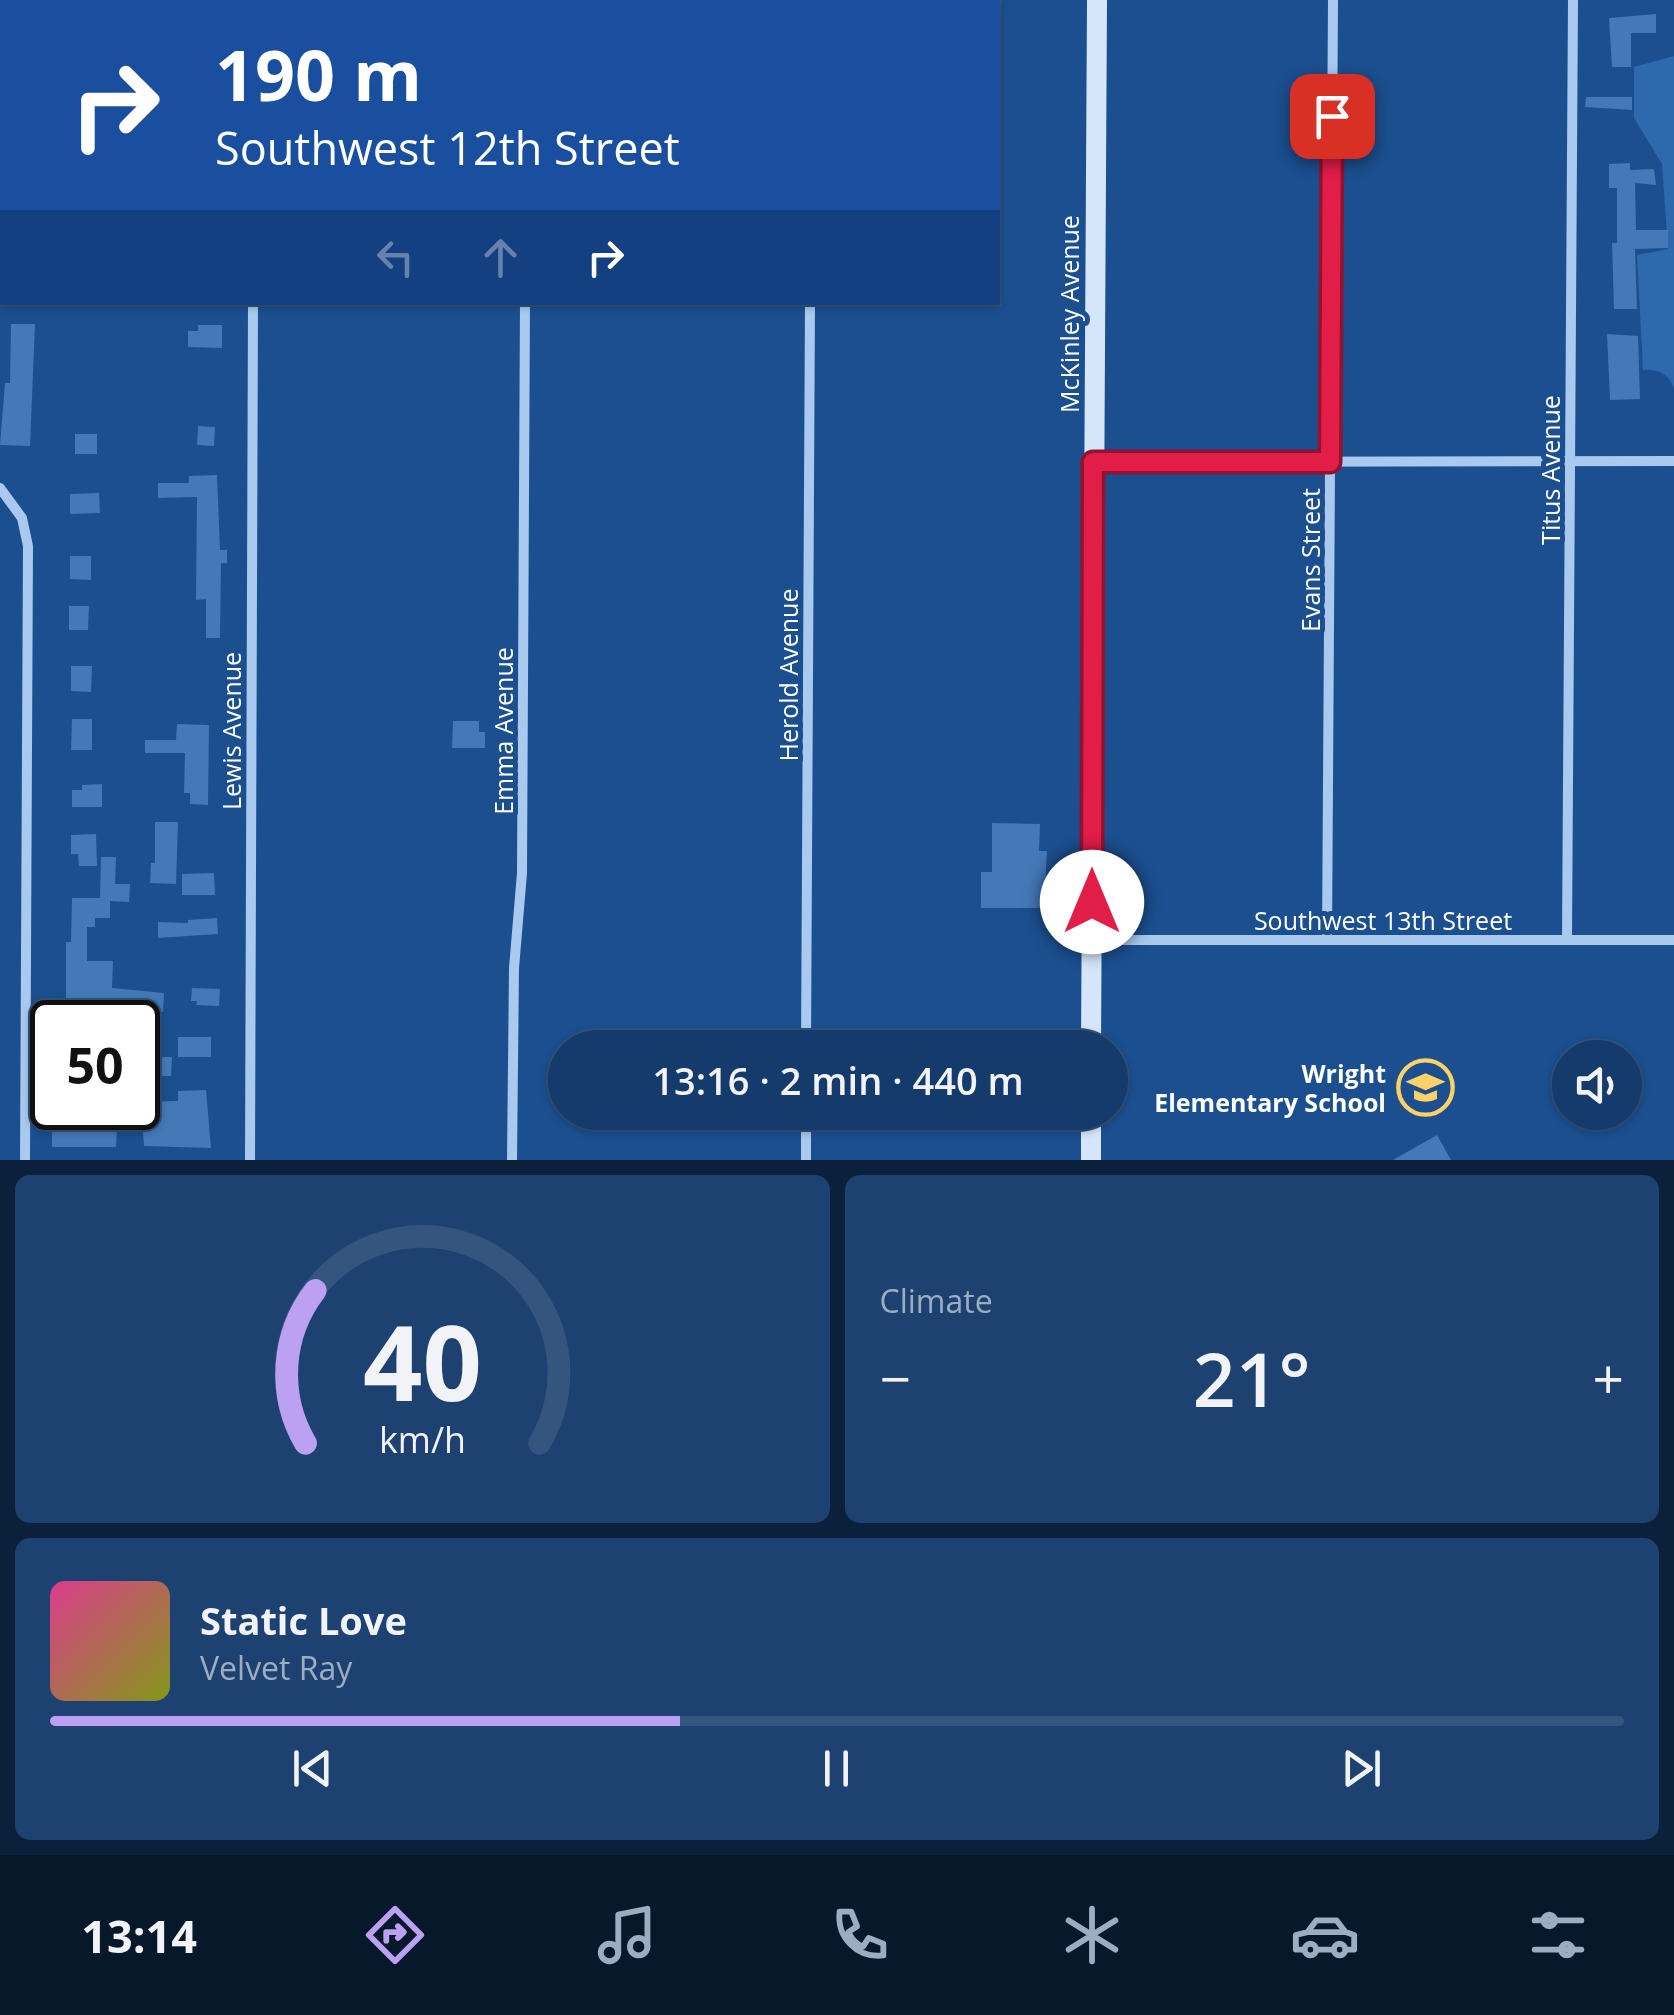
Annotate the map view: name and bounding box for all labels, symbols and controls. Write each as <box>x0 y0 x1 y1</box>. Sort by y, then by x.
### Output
text: 190 m <box>215 26 422 122</box>
icon: right <box>50 40 180 170</box>
pin <box>1290 74 1375 159</box>
icon: arrive <box>1305 89 1360 144</box>
text: Southwest 12th Street <box>215 117 680 178</box>
street label: McKinley Avenue <box>1052 215 1086 413</box>
icon: left <box>368 230 423 285</box>
icon: ahead <box>473 230 528 285</box>
icon: right <box>578 230 633 285</box>
street label: Titus Avenue <box>1533 395 1567 545</box>
street label: Evans Street <box>1293 488 1327 632</box>
street label: Herold Avenue <box>771 589 805 761</box>
street label: Emma Avenue <box>486 647 520 815</box>
street label: Lewis Avenue <box>214 652 248 810</box>
position arrow <box>1040 850 1144 954</box>
street label: Southwest 13th Street <box>1254 903 1512 937</box>
speed limit sign: 50 <box>30 1000 160 1130</box>
map controls <box>1552 1040 1642 1130</box>
button: sound <box>1552 1040 1642 1130</box>
text: 13:16 · 2 min · 440 m <box>652 1054 1024 1106</box>
place label: Wright Elementary School <box>1154 1056 1386 1119</box>
school or university icon: Wright Elementary School <box>1395 1057 1455 1117</box>
text: Climate <box>880 1279 993 1322</box>
text: 40 <box>363 1290 482 1431</box>
text: 21° <box>1193 1327 1311 1429</box>
text: − <box>880 1340 911 1415</box>
text: + <box>1593 1340 1624 1415</box>
text: km/h <box>379 1415 466 1463</box>
text: Static Love <box>200 1594 407 1646</box>
text: Velvet Ray <box>200 1646 352 1689</box>
icon: previous <box>285 1741 340 1796</box>
icon: pause <box>809 1741 864 1796</box>
icon: next <box>1334 1741 1389 1796</box>
icon: directions <box>360 1900 430 1970</box>
icon: music <box>592 1900 662 1970</box>
icon: phone <box>825 1900 895 1970</box>
icon: climate <box>1057 1900 1127 1970</box>
icon: car <box>1290 1900 1360 1970</box>
icon: filters <box>1523 1900 1593 1970</box>
text: 13:14 <box>81 1905 197 1966</box>

